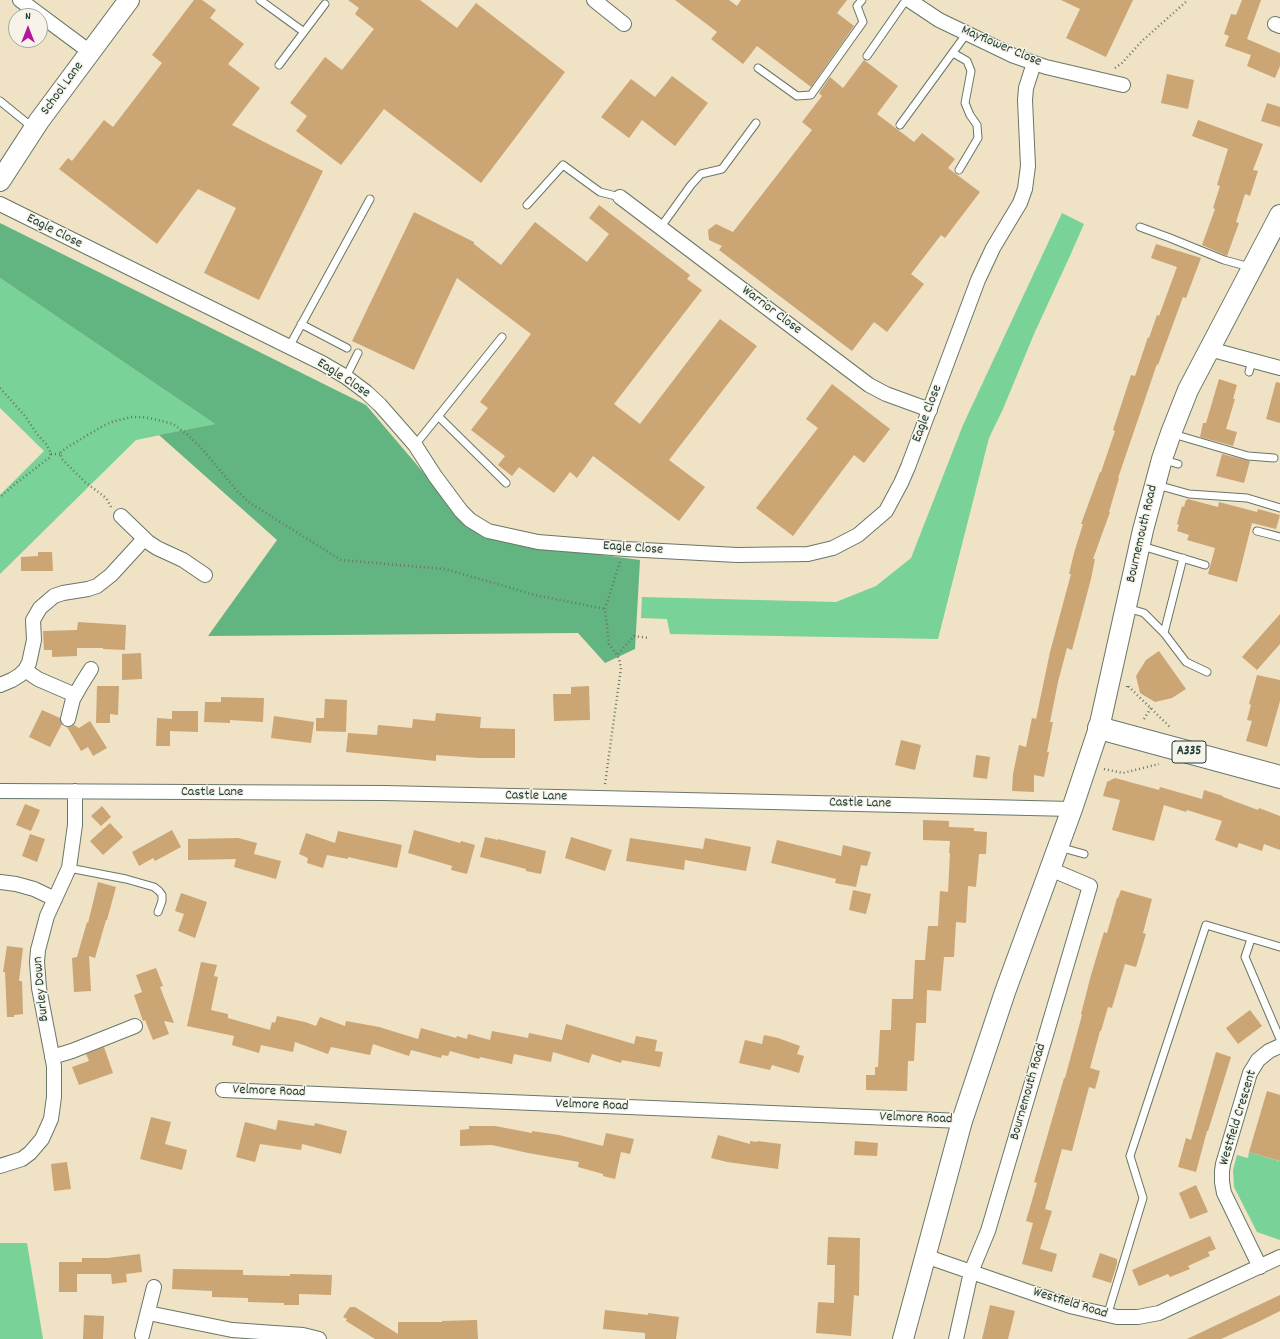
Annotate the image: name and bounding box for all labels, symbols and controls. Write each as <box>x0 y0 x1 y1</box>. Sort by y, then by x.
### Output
north arrow <box>8 8 48 48</box>
text: N <box>25 9 31 25</box>
street label: Mayflower Close <box>958 23 1044 71</box>
street label: School Lane <box>38 59 88 119</box>
street label: Eagle Close <box>23 211 85 253</box>
street label: Warrior Close <box>738 283 804 339</box>
street label: Eagle Close <box>313 356 373 402</box>
street label: Eagle Close <box>909 383 947 445</box>
street label: Bournemouth Road <box>1124 484 1162 584</box>
street label: Eagle Close <box>602 539 664 559</box>
road number: A335 <box>1172 741 1206 763</box>
street label: Castle Lane <box>181 785 243 801</box>
street label: Castle Lane <box>505 788 567 806</box>
street label: Castle Lane <box>829 795 891 813</box>
street label: Burley Down <box>30 956 54 1022</box>
street label: Bournemouth Road <box>1007 1042 1051 1142</box>
street label: Westfield Crescent <box>1217 1068 1261 1168</box>
street label: Velmore Road <box>232 1082 306 1102</box>
street label: Velmore Road <box>555 1096 629 1116</box>
street label: Velmore Road <box>879 1109 953 1129</box>
street label: Westfield Road <box>1031 1285 1109 1323</box>

